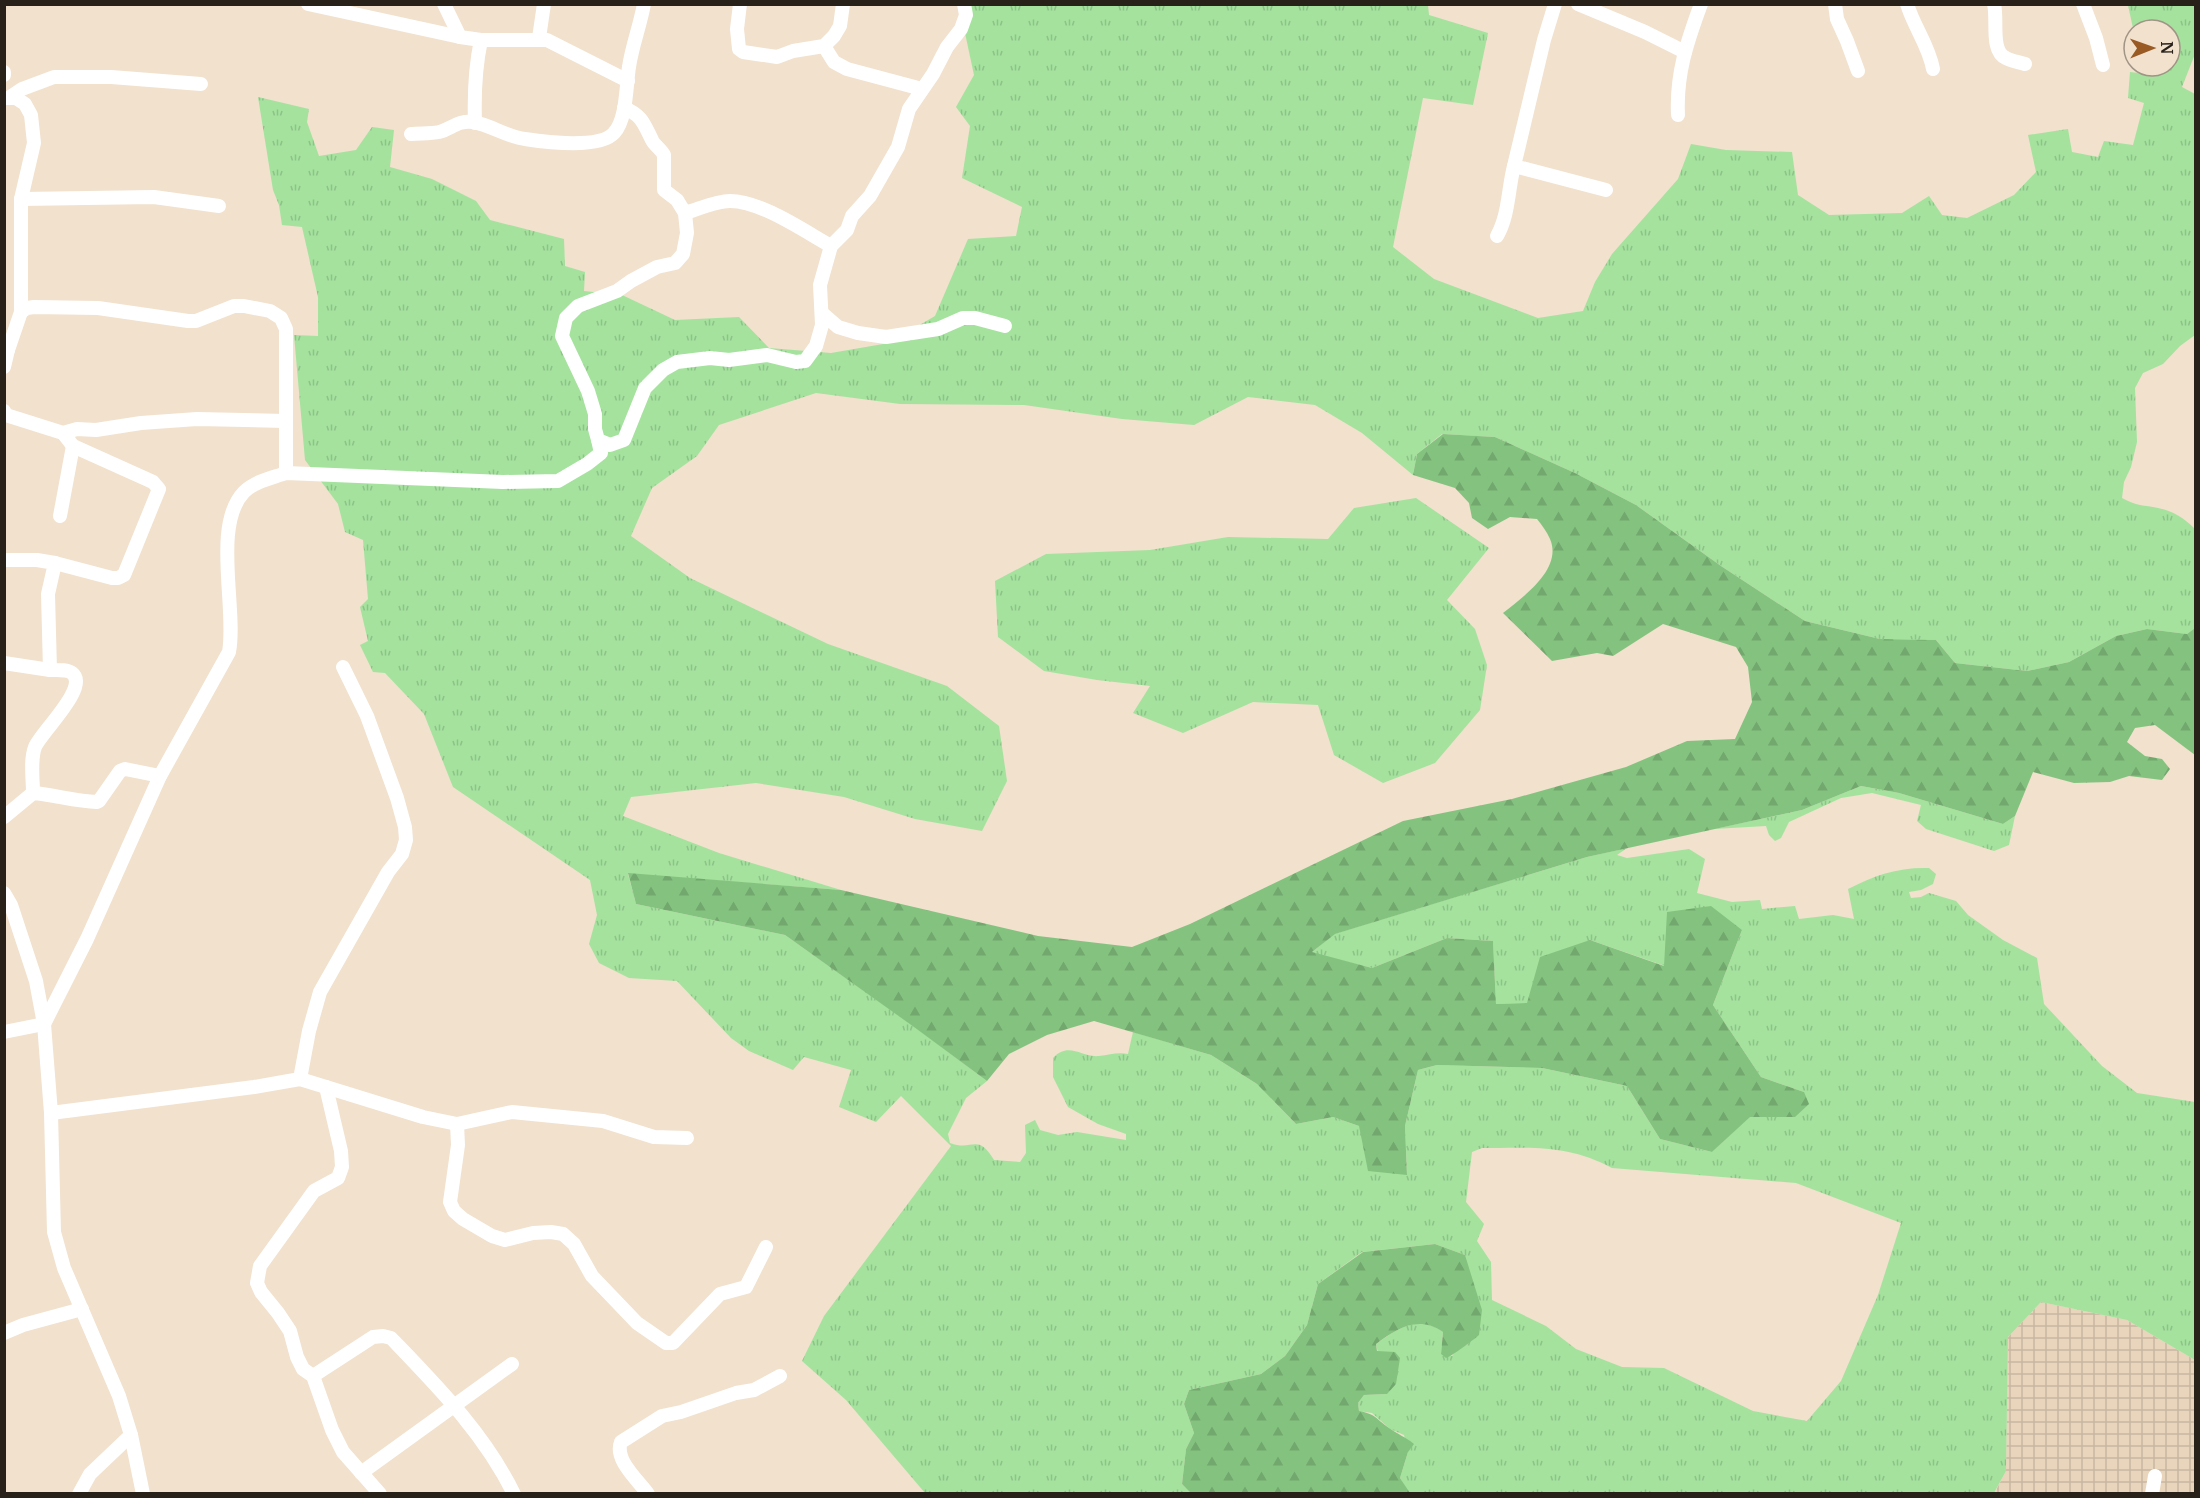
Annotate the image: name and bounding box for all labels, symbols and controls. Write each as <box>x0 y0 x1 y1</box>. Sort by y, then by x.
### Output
north arrow <box>2122 18 2182 78</box>
text: N <box>2157 41 2177 55</box>

